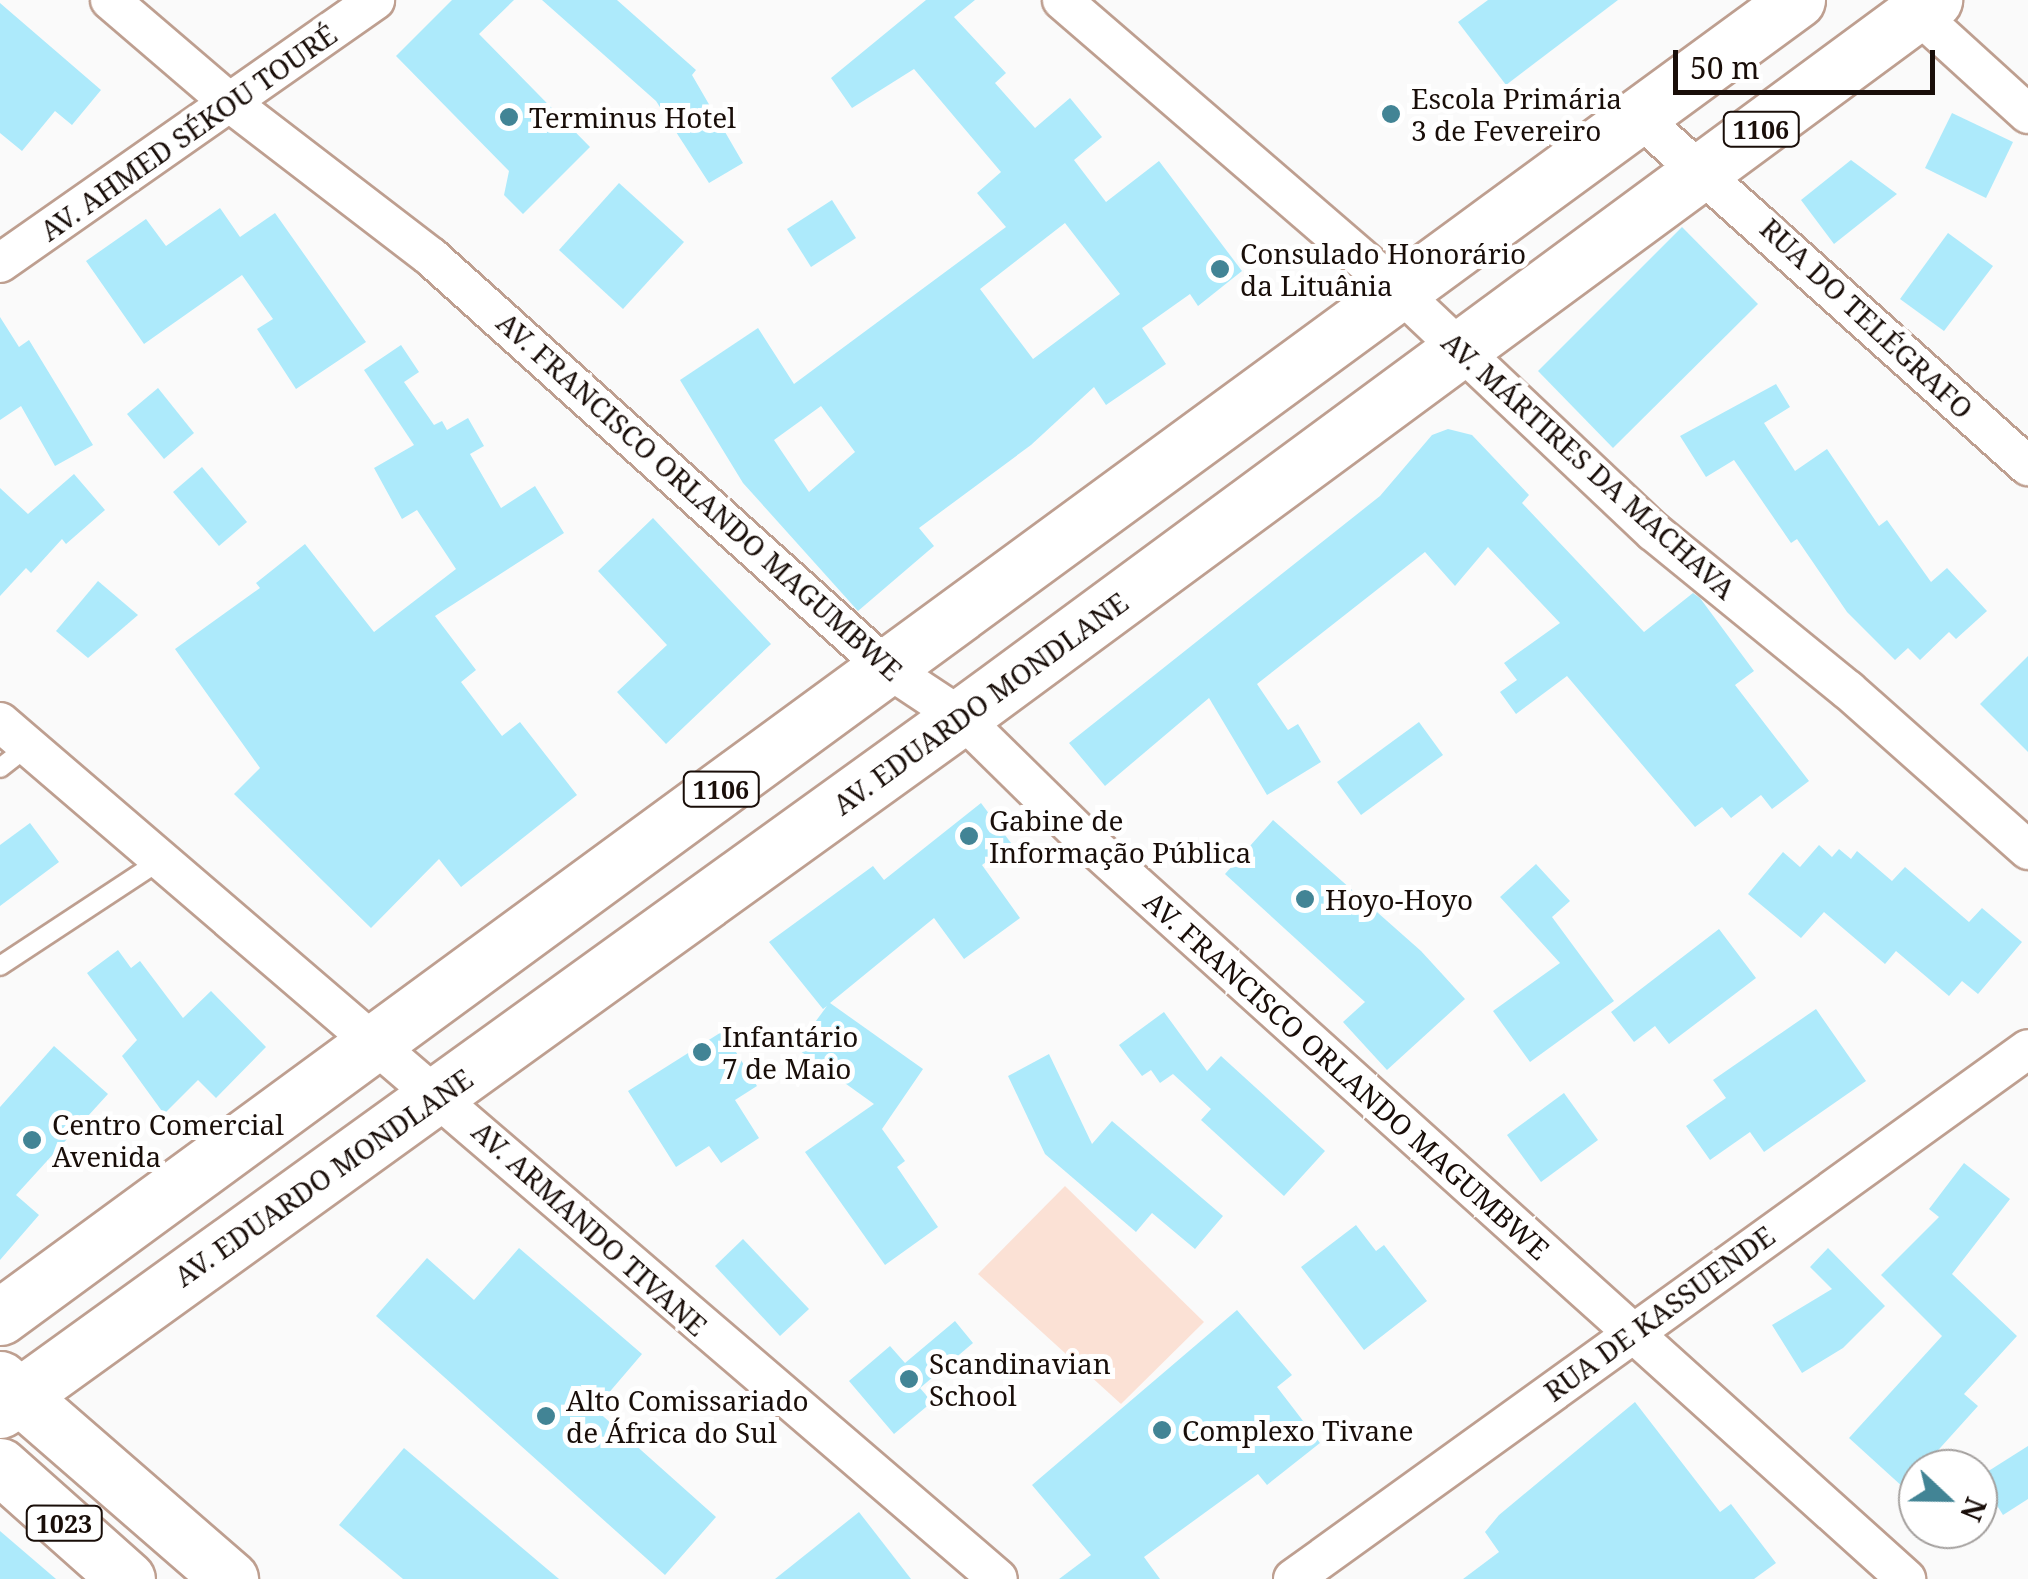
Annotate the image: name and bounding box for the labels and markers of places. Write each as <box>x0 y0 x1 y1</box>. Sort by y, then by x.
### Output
place label: Escola Primária 3 de Fevereiro <box>1411 81 1622 147</box>
place label: Terminus Hotel <box>529 100 736 134</box>
marker: Escola Primária 3 de Fevereiro <box>1380 103 1402 125</box>
marker: Terminus Hotel <box>498 106 520 128</box>
place label: Consulado Honorário da Lituânia <box>1240 236 1526 302</box>
marker: Consulado Honorário da Lituânia <box>1209 258 1231 280</box>
place label: Gabine de Informação Pública <box>989 803 1251 869</box>
marker: Gabine de Informação Pública <box>958 825 980 847</box>
place label: Hoyo-Hoyo <box>1325 882 1473 916</box>
marker: Hoyo-Hoyo <box>1294 888 1316 910</box>
place label: Infantário 7 de Maio <box>722 1019 858 1085</box>
marker: Infantário 7 de Maio <box>691 1041 713 1063</box>
place label: Centro Comercial Avenida <box>52 1107 284 1173</box>
marker: Centro Comercial Avenida <box>21 1129 43 1151</box>
place label: Scandinavian School <box>929 1346 1111 1412</box>
marker: Scandinavian School <box>898 1368 920 1390</box>
place label: Alto Comissariado de África do Sul <box>566 1383 809 1449</box>
marker: Alto Comissariado de África do Sul <box>535 1405 557 1427</box>
place label: Complexo Tivane <box>1182 1413 1413 1447</box>
marker: Complexo Tivane <box>1151 1419 1173 1441</box>

